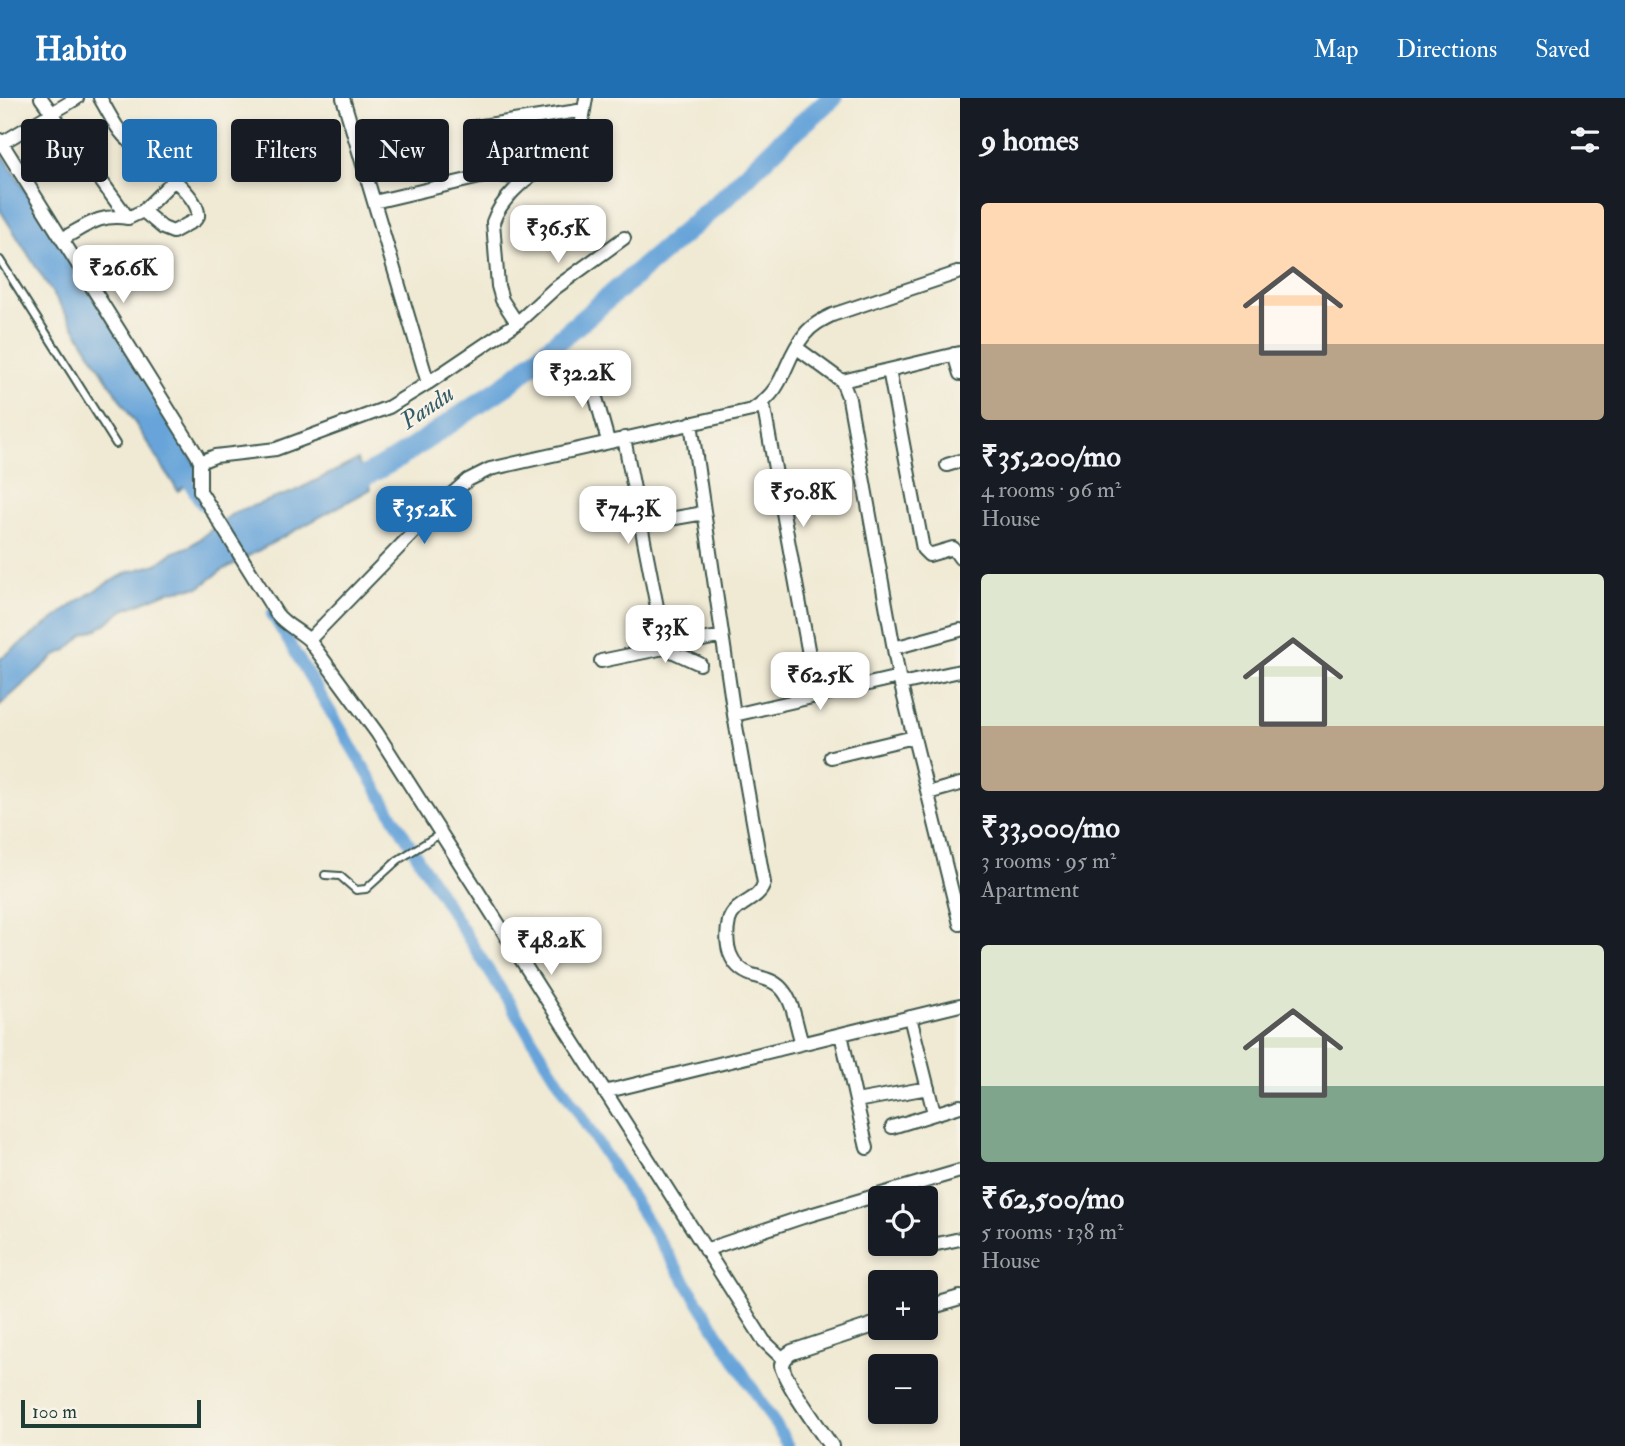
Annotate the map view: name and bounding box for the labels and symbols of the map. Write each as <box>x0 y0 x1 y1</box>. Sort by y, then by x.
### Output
pin: ₹36.5K <box>501 206 615 265</box>
pin: ₹26.6K <box>66 246 180 305</box>
pin: ₹32.2K <box>525 350 639 410</box>
water label: Pandu <box>394 378 460 437</box>
pin: ₹50.8K <box>746 470 860 529</box>
pin: ₹35.2K <box>367 486 481 546</box>
pin: ₹74.3K <box>571 486 685 546</box>
pin: ₹33K <box>624 606 706 665</box>
pin: ₹62.5K <box>763 652 877 712</box>
pin: ₹48.2K <box>494 918 608 977</box>
scale bar <box>21 1397 201 1429</box>

